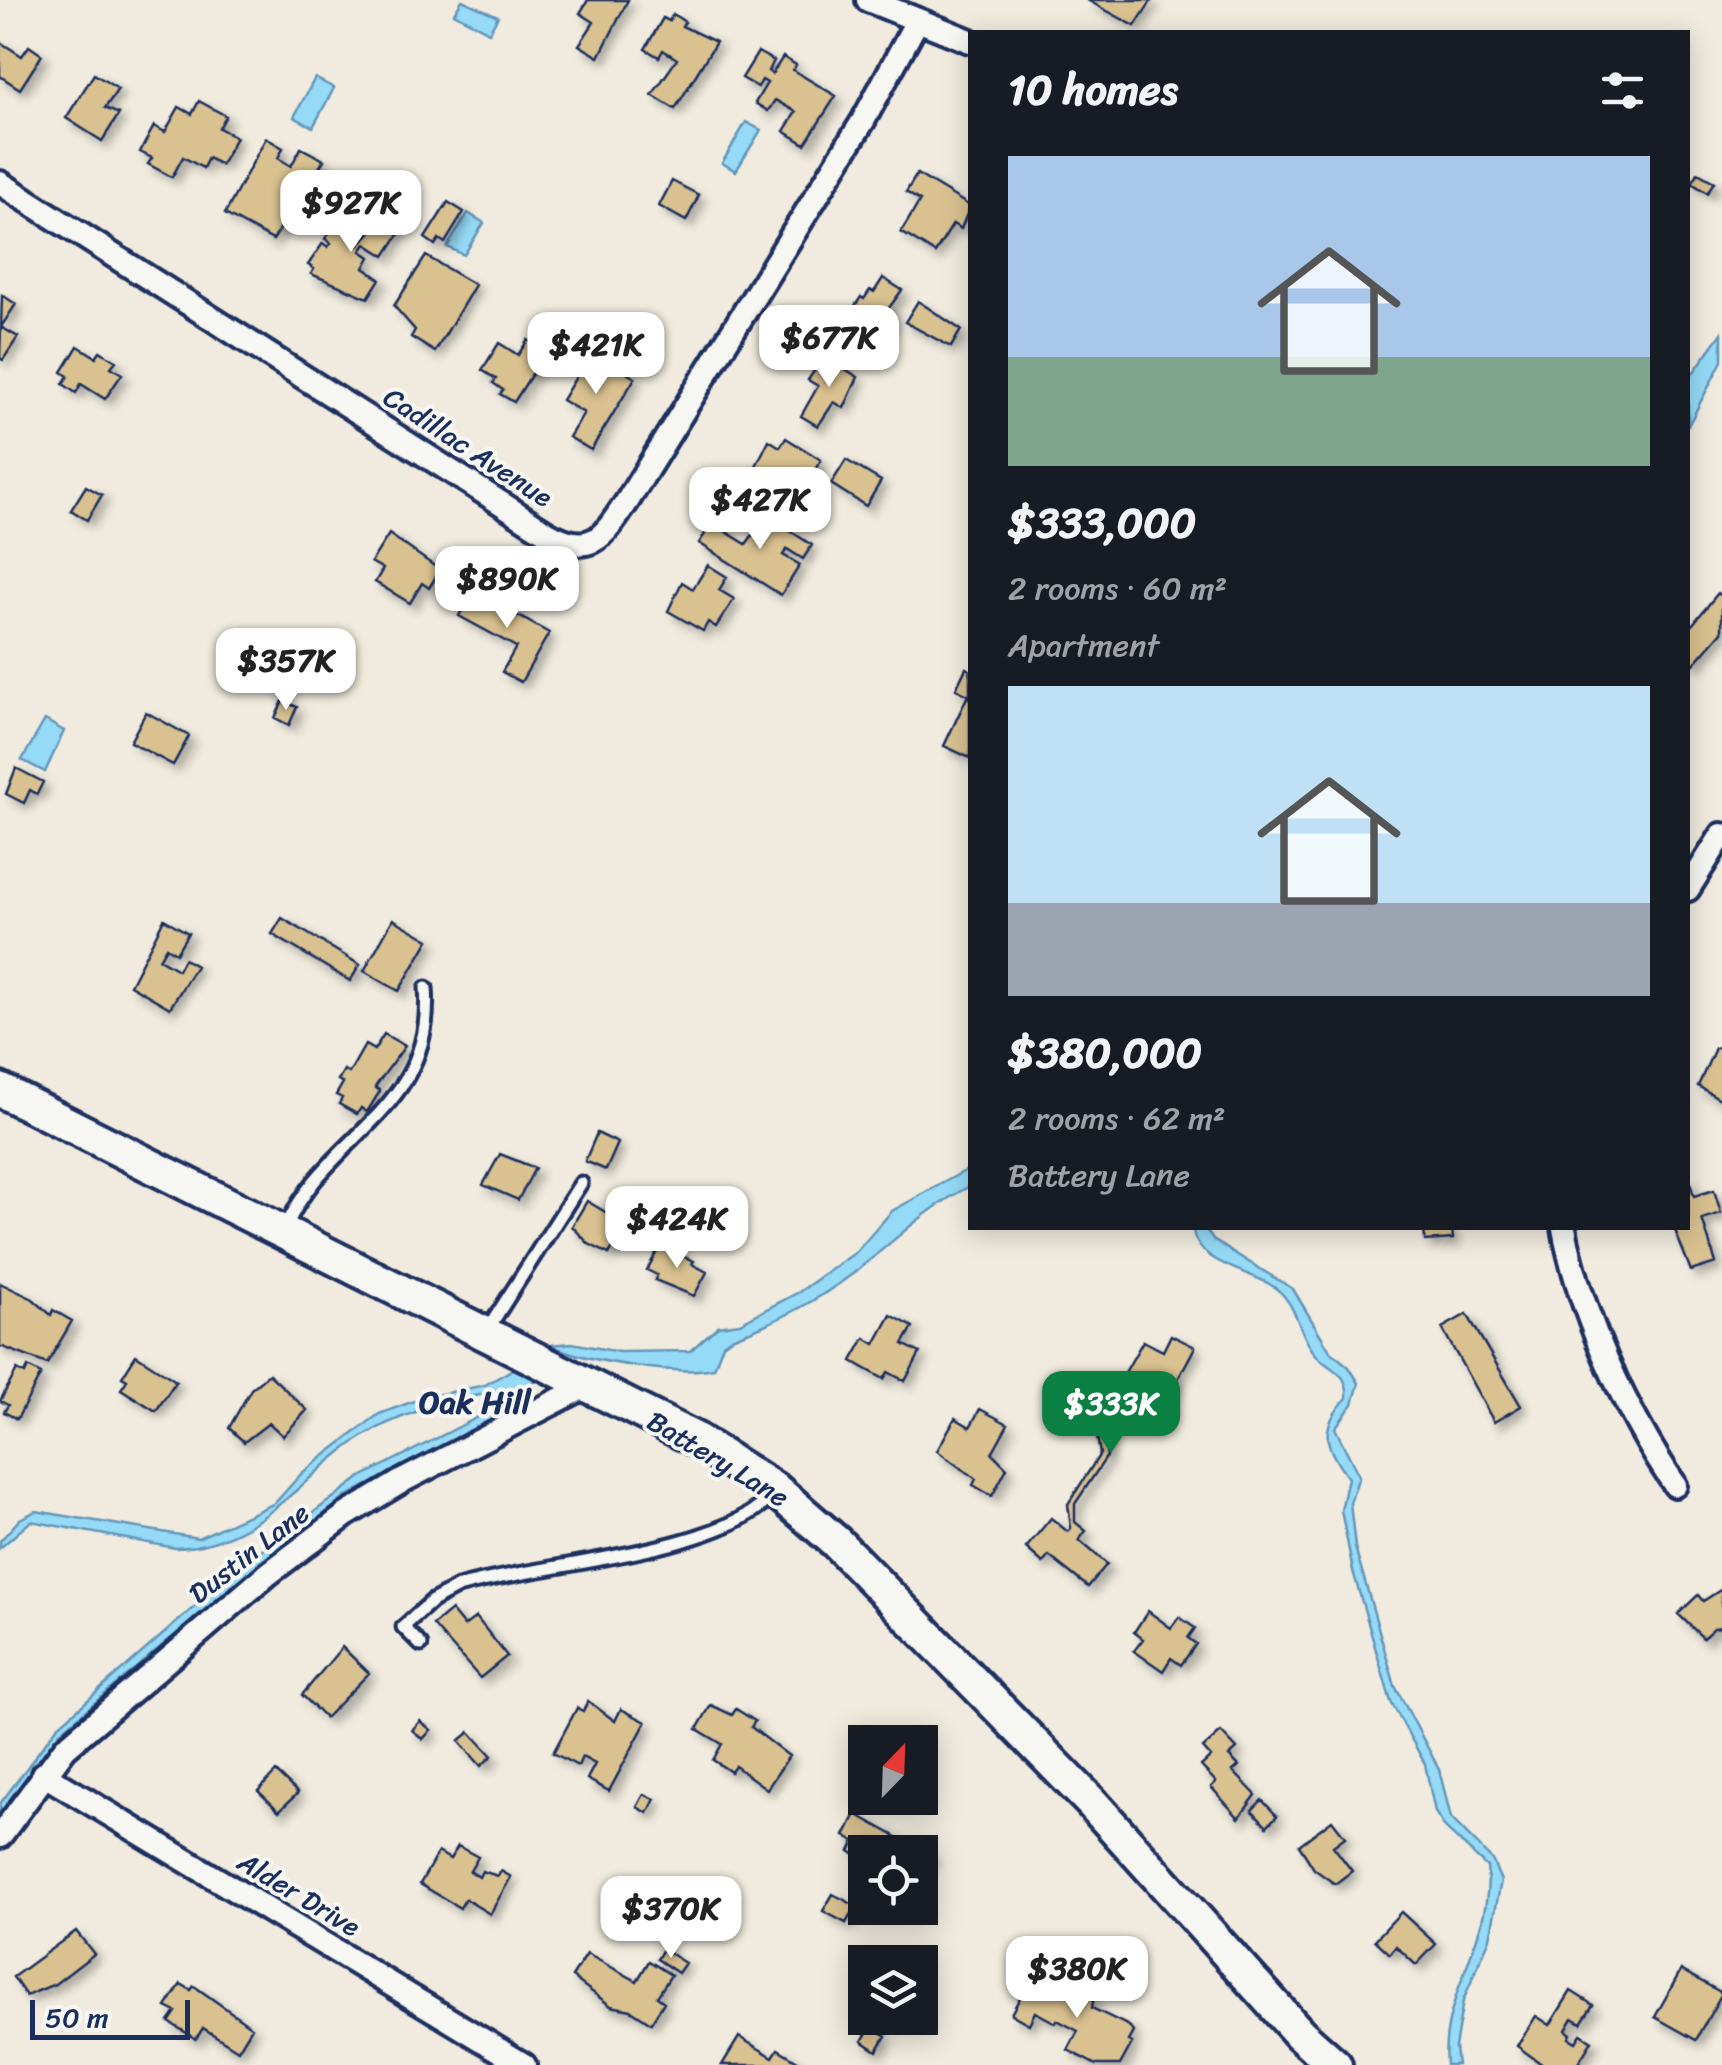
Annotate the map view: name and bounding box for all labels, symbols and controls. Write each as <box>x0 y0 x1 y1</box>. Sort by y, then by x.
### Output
text: 10 homes <box>1008 53 1178 127</box>
icon: filters <box>1595 63 1650 118</box>
pin: $927K <box>281 170 421 255</box>
text: $927K <box>302 174 400 231</box>
icon: home <box>1239 221 1419 401</box>
pin: $677K <box>759 305 899 390</box>
text: $677K <box>781 309 877 366</box>
pin: $421K <box>526 312 666 397</box>
text: $421K <box>549 316 643 373</box>
street label: Cadillac Avenue <box>373 373 563 521</box>
pin: $427K <box>690 467 830 552</box>
text: $427K <box>711 471 809 528</box>
text: $333,000 <box>1008 486 1196 560</box>
pin: $890K <box>437 546 577 631</box>
text: $890K <box>457 550 557 607</box>
text: 2 rooms · 60 m² <box>1008 560 1227 617</box>
text: Apartment <box>1008 617 1159 674</box>
pin: $357K <box>216 628 356 713</box>
text: $357K <box>238 632 334 689</box>
icon: home <box>1239 751 1419 931</box>
text: $380,000 <box>1008 1016 1202 1090</box>
text: 2 rooms · 62 m² <box>1008 1090 1225 1147</box>
text: Battery Lane <box>1008 1147 1190 1204</box>
pin: $424K <box>607 1186 747 1271</box>
text: $424K <box>627 1190 727 1247</box>
pin: $333K <box>1041 1371 1181 1456</box>
district label: Oak Hill <box>419 1374 533 1431</box>
text: $333K <box>1064 1375 1158 1432</box>
street label: Battery Lane <box>637 1397 799 1521</box>
street label: Dustin Lane <box>177 1490 321 1616</box>
north arrow <box>848 1725 938 1815</box>
map controls <box>848 1725 938 2035</box>
button: locate <box>848 1835 938 1925</box>
street label: Alder Drive <box>227 1837 370 1950</box>
pin: $370K <box>601 1876 741 1961</box>
text: $370K <box>622 1880 720 1937</box>
pin: $380K <box>1007 1936 1147 2021</box>
text: $380K <box>1028 1940 1126 1997</box>
button: layers <box>848 1945 938 2035</box>
text: 50 m <box>45 1993 109 2042</box>
scale bar <box>30 1995 190 2040</box>

